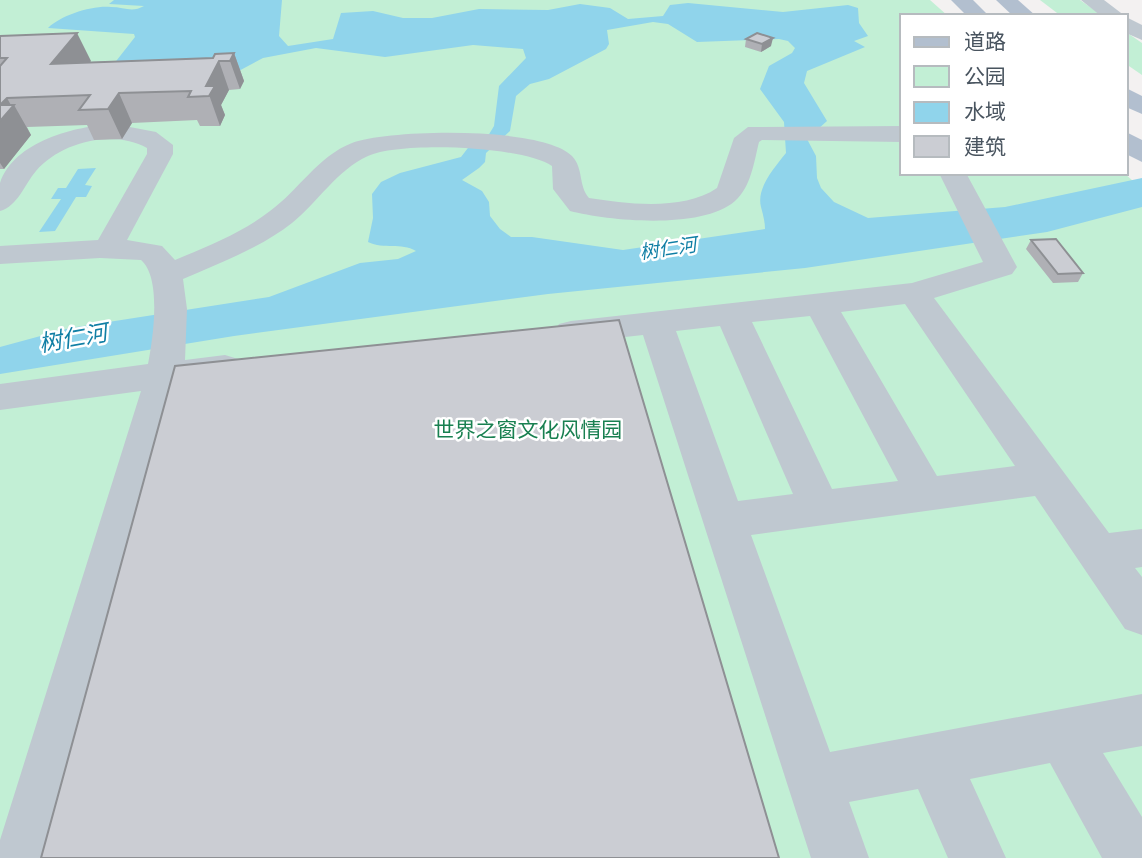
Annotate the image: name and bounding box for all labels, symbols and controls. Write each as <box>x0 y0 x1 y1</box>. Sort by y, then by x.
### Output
legend <box>900 14 1128 175</box>
text: 道路 <box>964 29 1006 54</box>
text: 公园 <box>964 64 1006 89</box>
text: 水域 <box>964 99 1006 124</box>
text: 建筑 <box>964 134 1006 159</box>
water label: 树仁河 <box>638 233 702 263</box>
water label: 树仁河 <box>37 318 113 357</box>
park label: 世界之窗文化风情园 <box>434 417 623 442</box>

